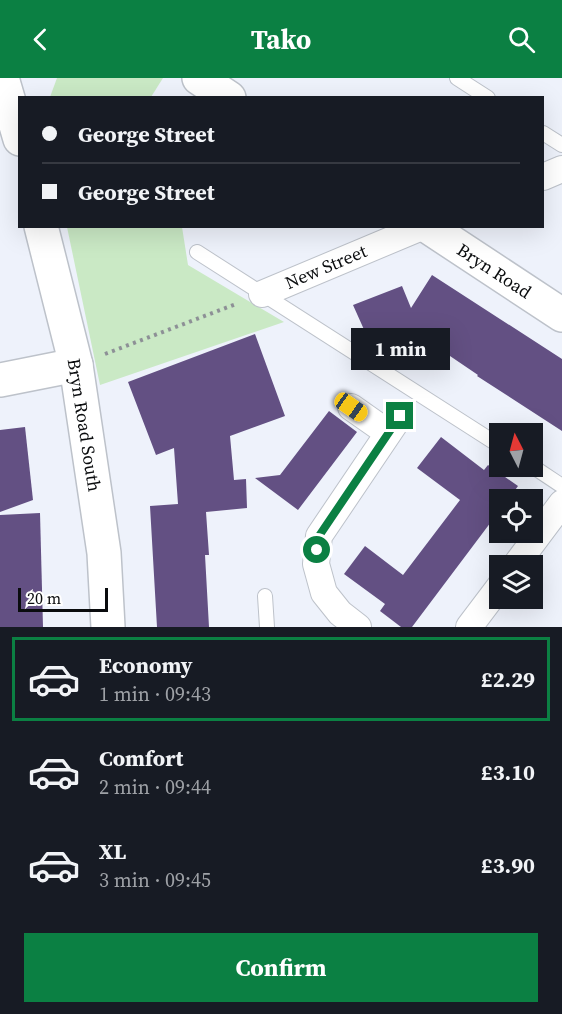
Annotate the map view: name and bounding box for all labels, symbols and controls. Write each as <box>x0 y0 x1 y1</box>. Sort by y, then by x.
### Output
text: Tako <box>251 21 311 58</box>
icon: back <box>24 23 57 56</box>
icon: search <box>505 23 538 56</box>
text: George Street <box>78 119 215 149</box>
text: George Street <box>78 177 215 207</box>
street label: Bryn Road <box>452 237 536 304</box>
street label: New Street <box>281 238 371 295</box>
callout: 1 min <box>350 329 450 371</box>
text: 1 min <box>375 335 426 363</box>
street label: Bryn Road South <box>62 357 107 493</box>
car <box>331 389 371 425</box>
route end <box>386 402 413 429</box>
north arrow <box>489 423 543 477</box>
map controls <box>489 423 543 609</box>
button: locate <box>489 489 543 543</box>
route start <box>303 536 330 563</box>
button: layers <box>489 555 543 609</box>
scale bar <box>18 585 108 612</box>
text: 20 m <box>27 587 61 609</box>
text: Economy <box>99 650 193 680</box>
icon: car <box>27 652 81 706</box>
text: £2.29 <box>481 664 535 694</box>
text: 1 min · 09:43 <box>99 680 211 708</box>
text: Comfort <box>99 743 183 773</box>
icon: car <box>27 745 81 799</box>
text: £3.10 <box>481 757 535 787</box>
text: 2 min · 09:44 <box>99 773 211 801</box>
text: XL <box>99 836 126 866</box>
icon: car <box>27 838 81 892</box>
text: £3.90 <box>481 850 535 880</box>
text: 3 min · 09:45 <box>99 866 211 894</box>
button: Confirm <box>24 933 538 1002</box>

